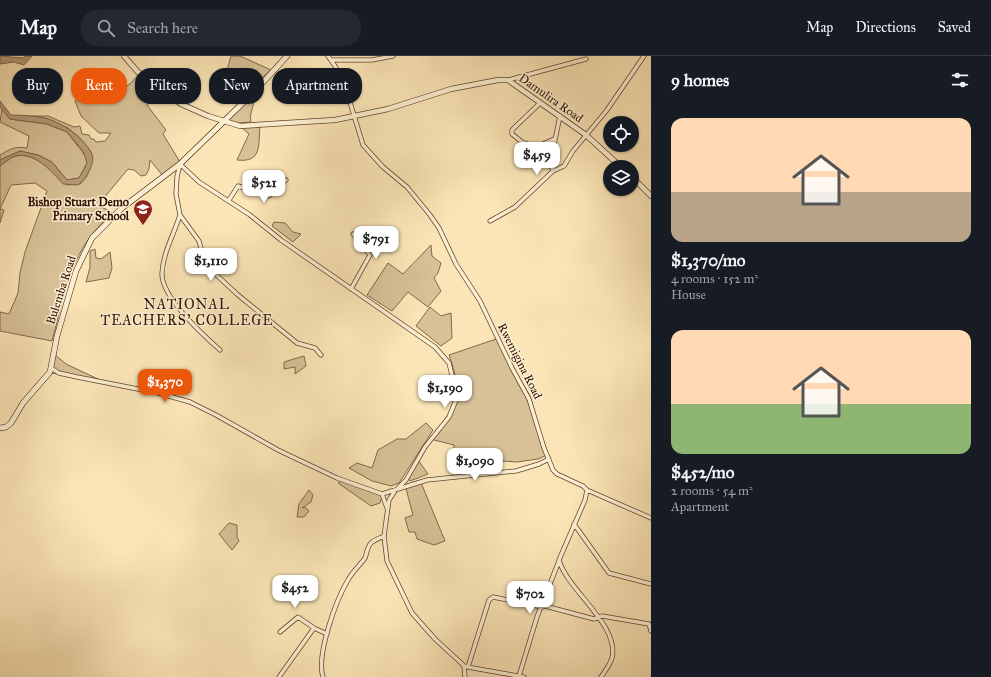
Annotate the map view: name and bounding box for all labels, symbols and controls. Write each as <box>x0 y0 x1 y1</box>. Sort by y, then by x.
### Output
search box <box>81 10 361 46</box>
text: Map <box>20 16 57 39</box>
icon: search <box>95 17 117 39</box>
text: Search here <box>127 19 198 37</box>
text: Map <box>806 19 833 36</box>
text: Directions <box>855 19 916 36</box>
text: Saved <box>938 19 971 36</box>
chip: Buy <box>12 68 63 104</box>
chip: Rent <box>71 68 127 104</box>
chip: Filters <box>135 68 201 104</box>
chip: New <box>209 68 264 104</box>
chip: Apartment <box>272 68 362 104</box>
icon: filters <box>949 69 971 91</box>
text: 9 homes <box>671 70 729 91</box>
street label: Damulira Road <box>516 71 586 125</box>
map controls <box>603 116 639 196</box>
button: locate <box>603 116 639 152</box>
pin: $459 <box>513 142 561 176</box>
icon: home <box>785 144 857 216</box>
text: $459 <box>523 147 551 163</box>
button: layers <box>603 160 639 196</box>
pin: $521 <box>240 170 288 204</box>
text: $521 <box>251 175 277 191</box>
place label: Bishop Stuart Demo Primary School <box>27 195 130 224</box>
school or university icon: Bishop Stuart Demo Primary School <box>132 198 154 226</box>
pin: $791 <box>352 226 400 260</box>
text: $791 <box>363 231 389 247</box>
pin: $1,110 <box>178 248 244 282</box>
text: $1,370/mo <box>671 250 746 271</box>
text: $1,110 <box>194 253 228 269</box>
street label: Bulemba Road <box>43 254 79 326</box>
text: 4 rooms · 152 m² <box>671 271 758 287</box>
text: House <box>671 287 706 303</box>
district label: NATIONAL TEACHERS' COLLEGE <box>101 296 273 329</box>
street label: Rwemigina Road <box>494 321 545 402</box>
icon: home <box>785 356 857 428</box>
pin: $1,370 <box>132 369 198 403</box>
text: $1,370 <box>147 374 183 390</box>
pin: $1,190 <box>412 375 478 409</box>
text: $1,190 <box>427 380 463 396</box>
pin: $1,090 <box>442 448 508 482</box>
text: $1,090 <box>456 453 494 469</box>
text: $452/mo <box>671 462 734 483</box>
text: 2 rooms · 54 m² <box>671 483 753 499</box>
text: Apartment <box>671 499 729 515</box>
pin: $452 <box>271 575 319 609</box>
text: $452 <box>281 580 309 596</box>
pin: $702 <box>506 581 554 615</box>
text: $702 <box>516 586 544 602</box>

